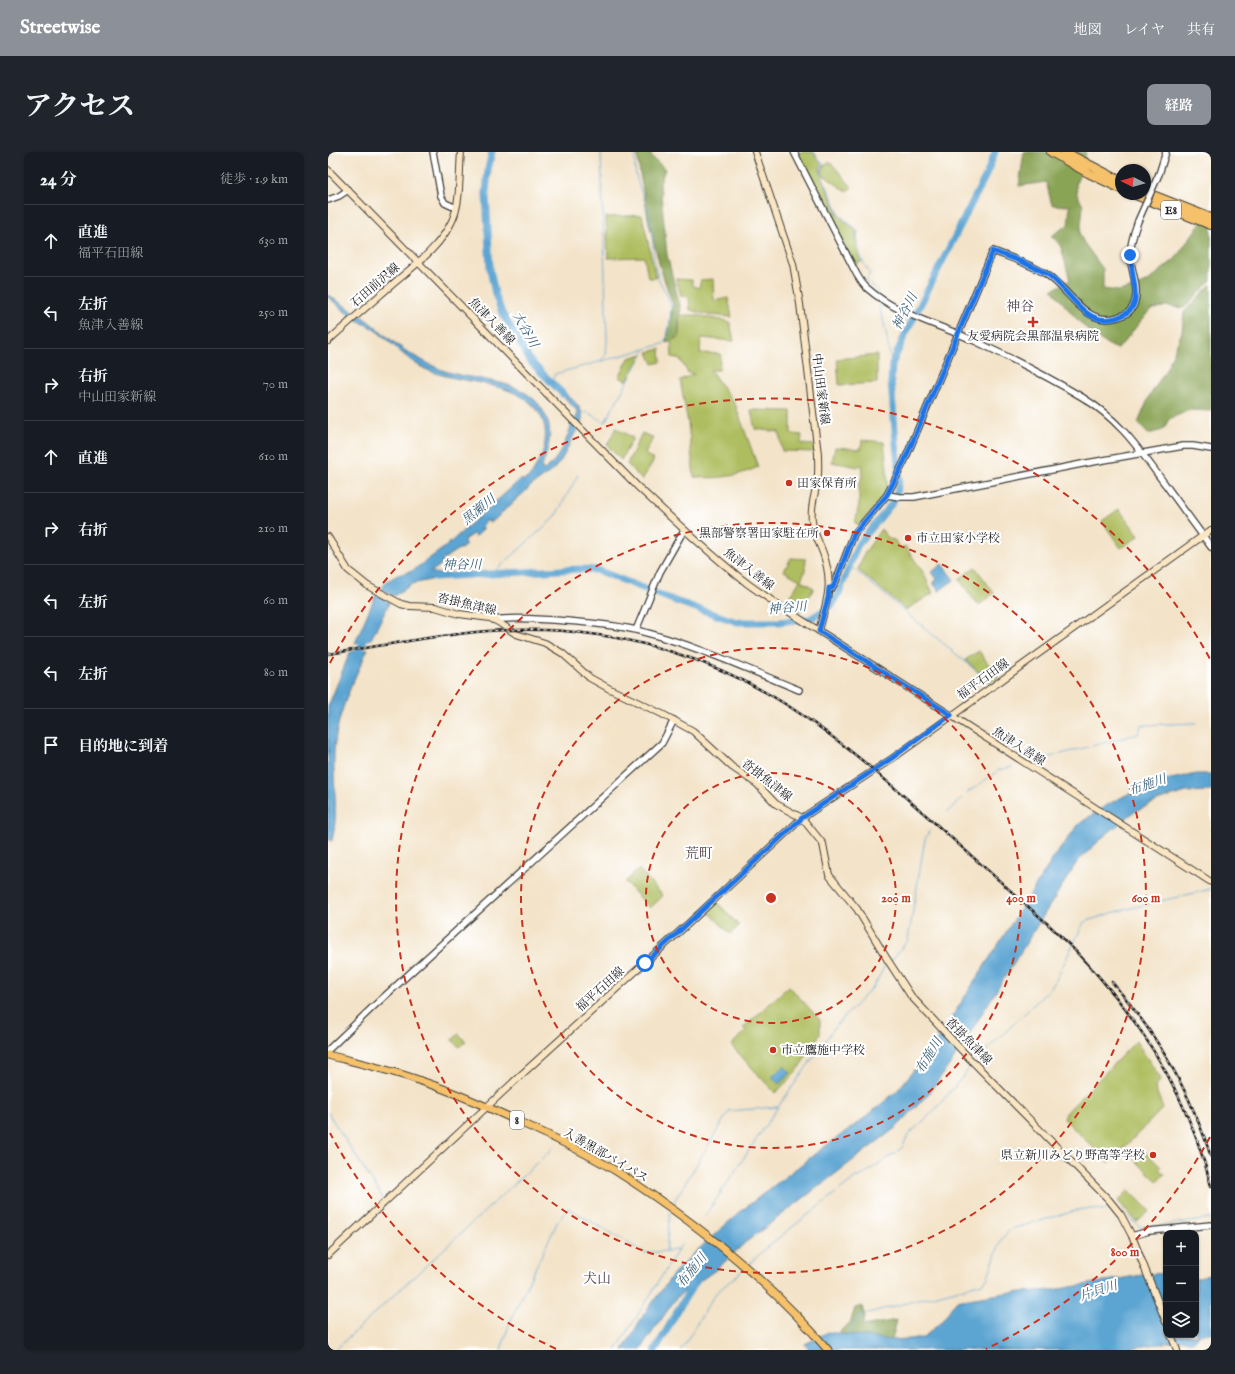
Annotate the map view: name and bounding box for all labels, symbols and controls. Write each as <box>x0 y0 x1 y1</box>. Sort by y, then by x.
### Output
text: Streetwise <box>20 16 100 40</box>
text: 地図 <box>1074 21 1102 39</box>
text: レイヤ <box>1124 21 1165 39</box>
text: 共有 <box>1187 21 1215 39</box>
button: 経路 <box>1147 84 1211 125</box>
text: アクセス <box>24 90 135 125</box>
north arrow <box>1115 164 1151 200</box>
text: 24 分 <box>40 170 77 191</box>
text: 徒歩 · 1.9 km <box>220 171 288 188</box>
road number: E8 <box>1161 201 1181 219</box>
text: 直進 <box>78 223 108 242</box>
icon: ahead <box>40 230 62 252</box>
text: 630 m <box>258 232 288 249</box>
text: 福平石田線 <box>78 245 143 262</box>
route end <box>1121 246 1139 264</box>
street label: 石田前沢線 <box>348 260 403 311</box>
water label: 神谷川 <box>889 289 923 333</box>
text: 左折 <box>78 295 108 314</box>
street label: 魚津入善線 <box>465 295 518 348</box>
district label: 神谷 <box>1006 298 1034 316</box>
icon: left <box>40 302 62 324</box>
text: 250 m <box>258 304 288 321</box>
water label: 大谷川 <box>508 309 543 353</box>
marker: 友愛病院会黒部温泉病院 <box>1027 316 1039 328</box>
text: 魚津入善線 <box>78 317 143 334</box>
place label: 友愛病院会黒部温泉病院 <box>967 329 1099 344</box>
street label: 中山田家新線 <box>809 352 832 426</box>
text: 右折 <box>78 367 108 386</box>
icon: right <box>40 374 62 396</box>
text: 70 m <box>263 376 288 393</box>
text: 中山田家新線 <box>78 389 156 406</box>
icon: ahead <box>40 446 62 468</box>
text: 610 m <box>259 448 288 465</box>
text: 直進 <box>78 449 108 468</box>
place label: 田家保育所 <box>797 476 857 491</box>
marker: 田家保育所 <box>784 478 794 488</box>
water label: 黒瀬川 <box>458 490 501 529</box>
icon: right <box>40 518 62 540</box>
text: 210 m <box>258 520 288 537</box>
text: 右折 <box>78 521 108 540</box>
place label: 黒部警察署田家駐在所 <box>699 526 819 541</box>
marker: 黒部警察署田家駐在所 <box>822 528 832 538</box>
place label: 市立田家小学校 <box>916 531 1000 546</box>
marker: 市立田家小学校 <box>903 533 913 543</box>
street label: 魚津入善線 <box>720 545 777 594</box>
water label: 神谷川 <box>442 557 484 574</box>
icon: left <box>40 590 62 612</box>
street label: 沓掛魚津線 <box>436 590 498 619</box>
text: 60 m <box>263 592 288 609</box>
text: 左折 <box>78 593 108 612</box>
water label: 神谷川 <box>767 598 809 619</box>
street label: 福平石田線 <box>955 656 1012 703</box>
icon: left <box>40 662 62 684</box>
text: 80 m <box>264 664 288 681</box>
text: 左折 <box>78 665 108 684</box>
street label: 魚津入善線 <box>989 724 1048 769</box>
icon: arrive <box>40 734 62 756</box>
text: 目的地に到着 <box>78 737 168 756</box>
street label: 沓掛魚津線 <box>738 756 795 805</box>
water label: 布施川 <box>1126 770 1171 800</box>
district label: 荒町 <box>685 845 713 863</box>
centre of rings <box>764 891 778 905</box>
text: 200 m <box>881 891 911 906</box>
text: 400 m <box>1006 891 1037 906</box>
text: 600 m <box>1132 891 1161 906</box>
route start <box>636 954 654 972</box>
street label: 福平石田線 <box>573 964 628 1015</box>
street label: 沓掛魚津線 <box>942 1015 995 1068</box>
water label: 布施川 <box>912 1033 948 1077</box>
place label: 市立鷹施中学校 <box>781 1043 865 1058</box>
marker: 市立鷹施中学校 <box>768 1045 778 1055</box>
road number: 8 <box>510 1111 524 1129</box>
street label: 入善黒部バイパス <box>561 1125 651 1186</box>
place label: 県立新川みどり野高等学校 <box>1001 1148 1145 1163</box>
marker: 県立新川みどり野高等学校 <box>1148 1150 1158 1160</box>
map controls <box>1163 1230 1199 1338</box>
button: + <box>1163 1230 1199 1266</box>
text: 800 m <box>1111 1245 1140 1260</box>
water label: 布施川 <box>673 1249 712 1291</box>
button: − <box>1163 1266 1199 1302</box>
district label: 犬山 <box>583 1270 611 1288</box>
water label: 片貝川 <box>1077 1277 1122 1306</box>
button: layers <box>1163 1302 1199 1338</box>

